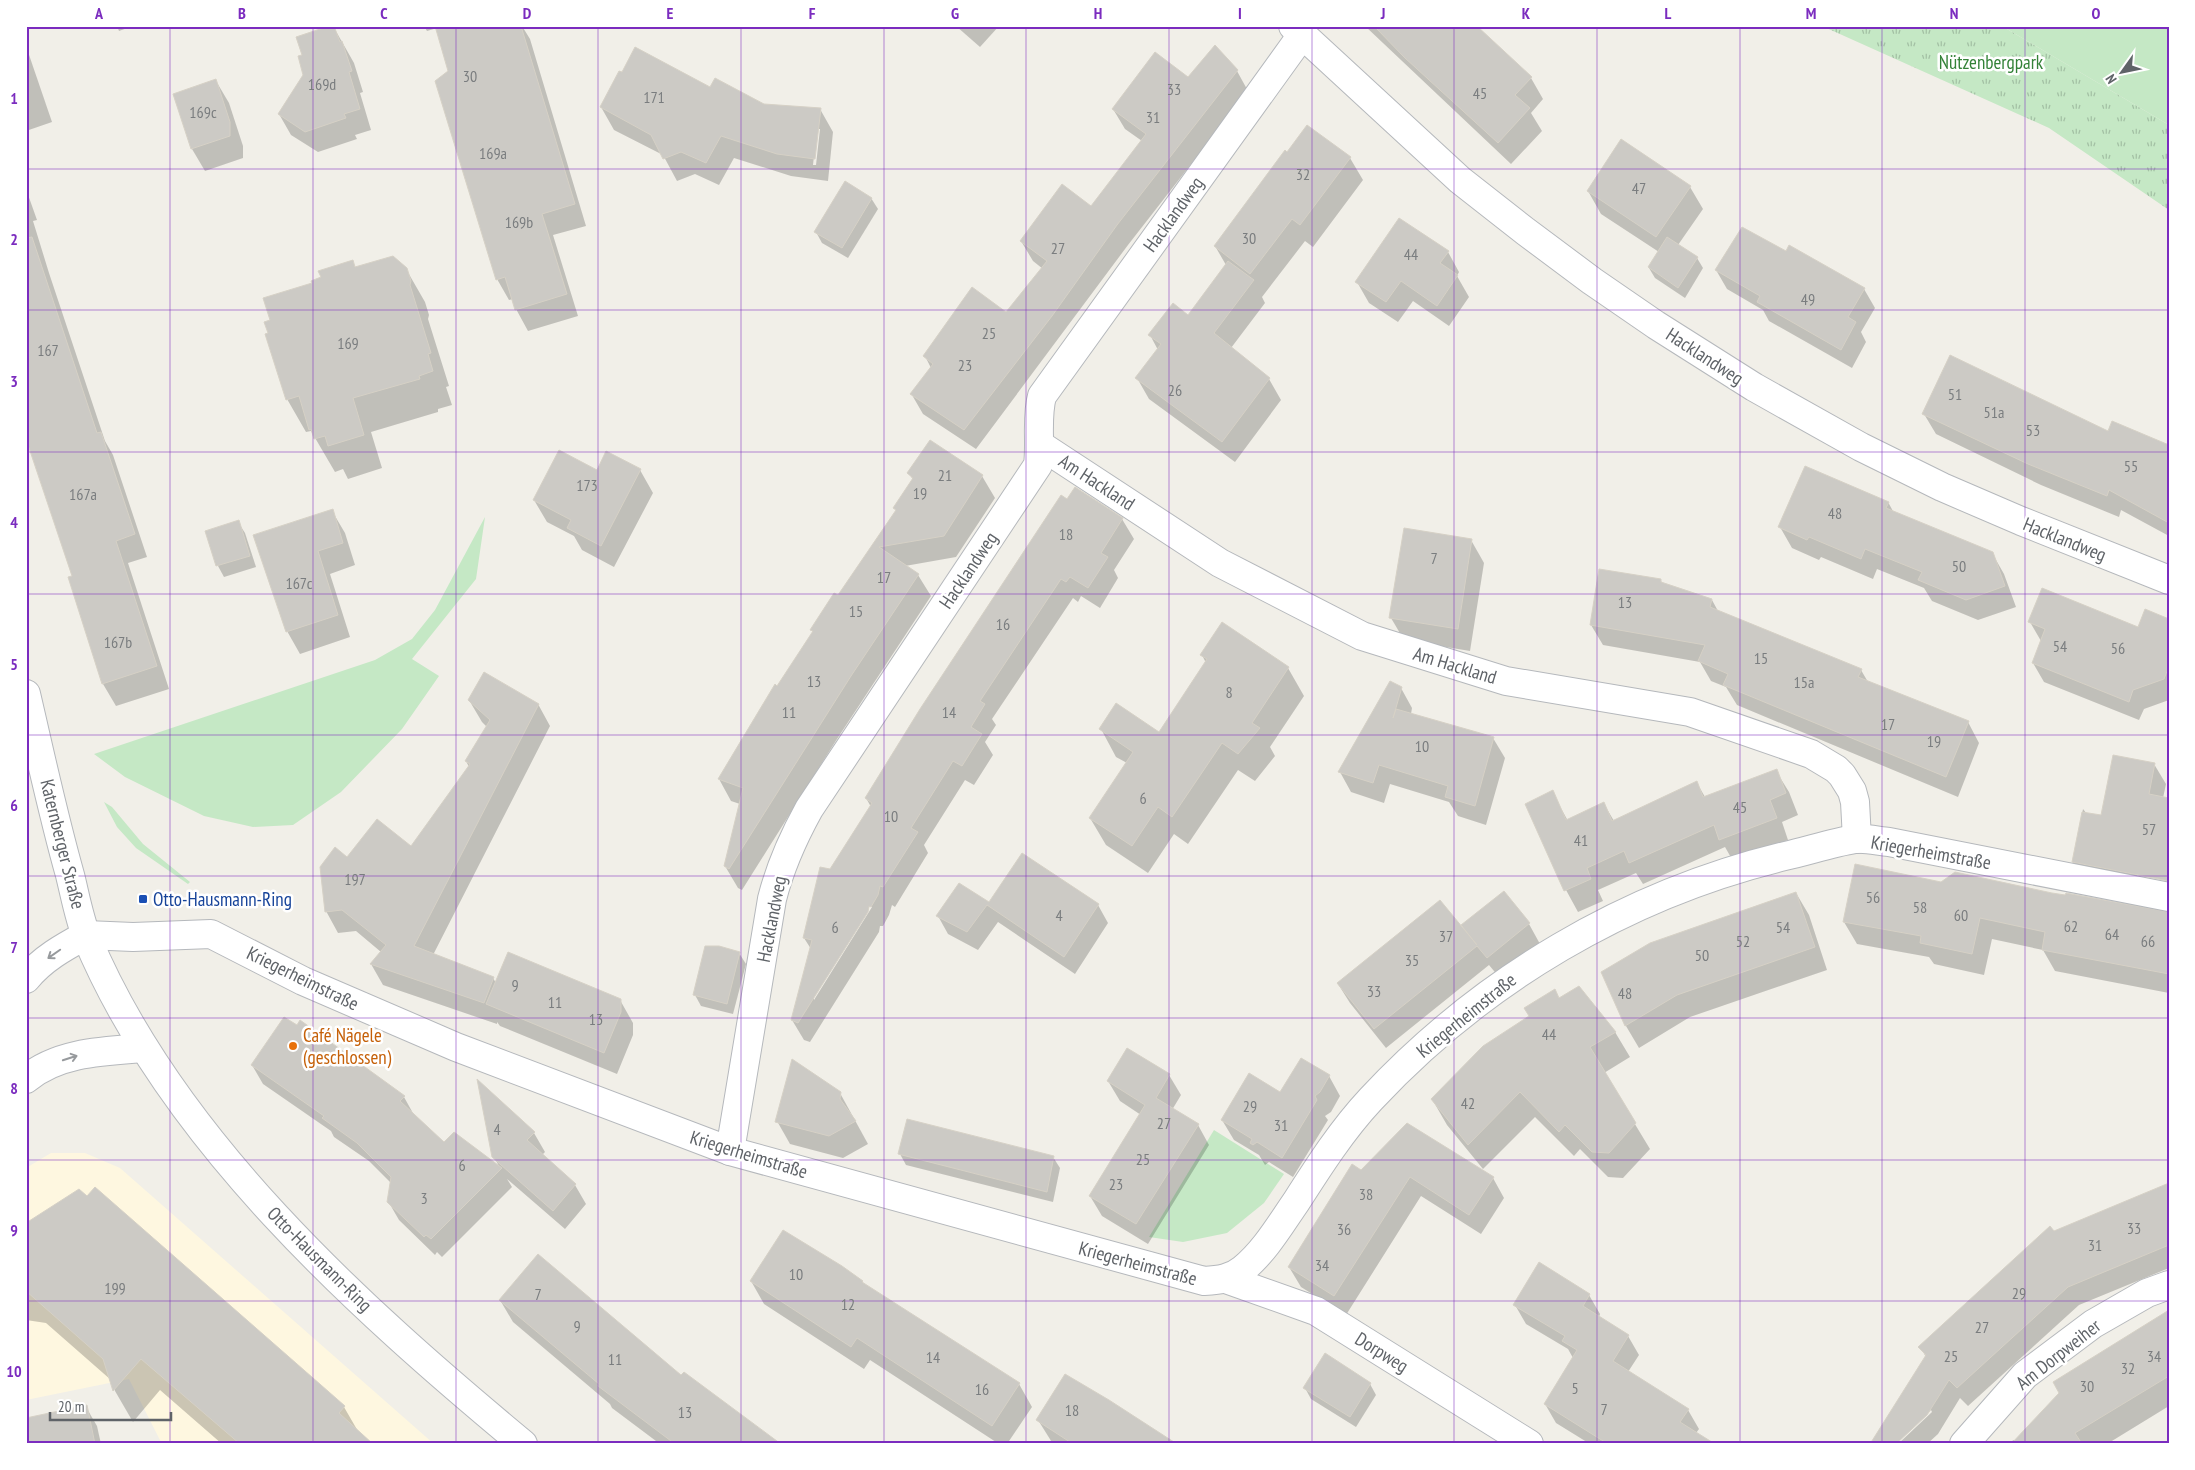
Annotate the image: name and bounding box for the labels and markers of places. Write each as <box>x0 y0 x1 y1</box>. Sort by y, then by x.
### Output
place label: Otto-Hausmann-Ring <box>153 887 292 911</box>
marker: Otto-Hausmann-Ring <box>137 893 149 905</box>
place label: Café Nägele (geschlossen) <box>303 1023 392 1069</box>
marker: Café Nägele (geschlossen) <box>287 1040 299 1052</box>

